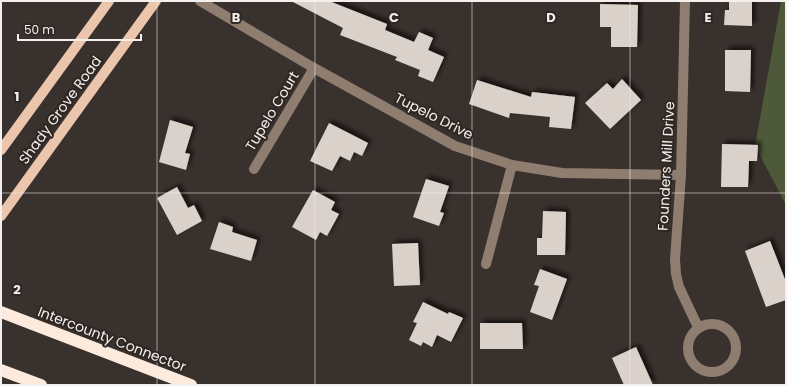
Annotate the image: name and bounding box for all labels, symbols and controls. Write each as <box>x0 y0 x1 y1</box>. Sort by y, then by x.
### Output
text: B <box>232 8 241 27</box>
text: C <box>389 8 399 27</box>
text: D <box>546 8 556 27</box>
text: E <box>704 8 712 27</box>
scale bar <box>18 16 141 42</box>
text: 50 m <box>24 21 55 38</box>
street label: Shady Grove Road <box>14 52 106 168</box>
street label: Tupelo Court <box>240 67 304 155</box>
text: 1 <box>15 87 19 106</box>
street label: Tupelo Drive <box>391 88 477 145</box>
street label: Founders Mill Drive <box>653 100 679 231</box>
text: 2 <box>13 280 21 299</box>
street label: Intercounty Connector <box>35 301 189 377</box>

